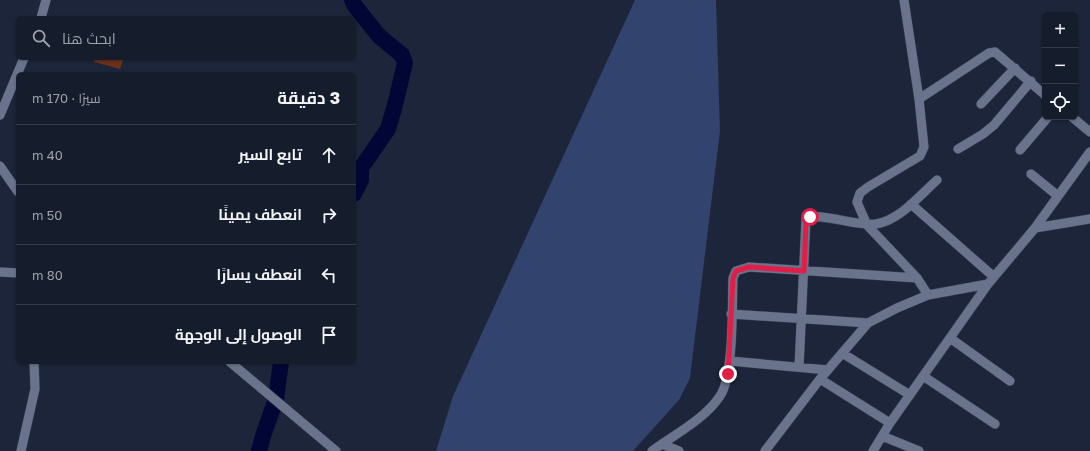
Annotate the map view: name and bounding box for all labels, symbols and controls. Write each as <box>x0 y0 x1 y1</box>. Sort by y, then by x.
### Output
map controls <box>1042 12 1078 120</box>
button: + <box>1042 12 1078 48</box>
search box <box>16 16 356 60</box>
icon: search <box>30 27 52 49</box>
text: ابحث هنا <box>62 29 116 47</box>
button: − <box>1042 48 1078 84</box>
button: locate <box>1042 84 1078 120</box>
text: 3 دقيقة <box>277 87 340 108</box>
text: سيرًا · 170 m <box>32 90 100 106</box>
icon: ahead <box>318 144 340 166</box>
text: تابع السير <box>239 145 302 163</box>
text: 40 m <box>32 147 63 163</box>
icon: right <box>318 204 340 226</box>
text: انعطف يمينًا <box>218 205 302 223</box>
text: 50 m <box>32 207 62 223</box>
route start <box>801 208 819 226</box>
icon: left <box>318 264 340 286</box>
text: انعطف يسارًا <box>216 265 302 283</box>
text: 80 m <box>32 267 63 283</box>
icon: arrive <box>318 324 340 346</box>
text: الوصول إلى الوجهة <box>175 325 302 343</box>
route end <box>719 365 737 383</box>

